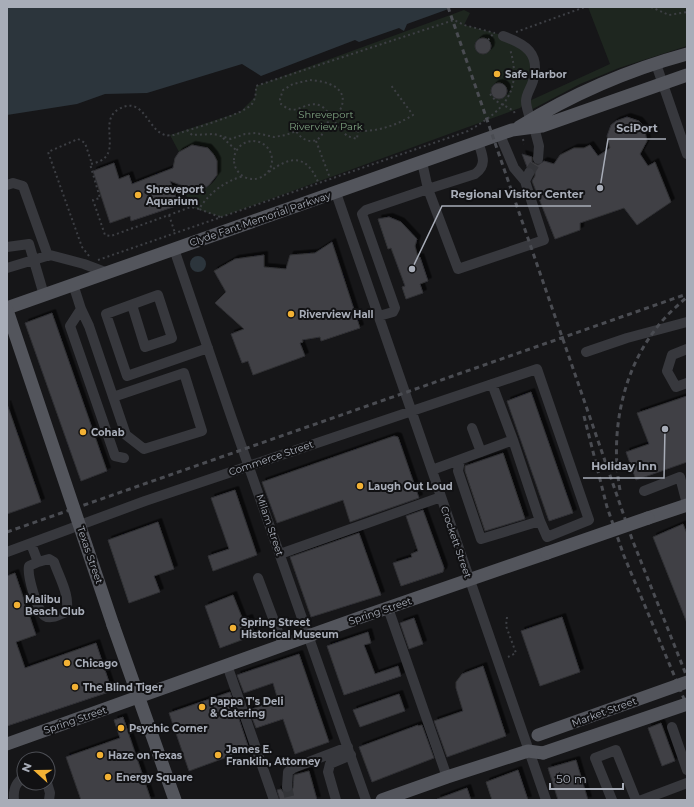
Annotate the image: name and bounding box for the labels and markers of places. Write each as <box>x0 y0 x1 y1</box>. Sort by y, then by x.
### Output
place label: Safe Harbor <box>505 68 567 81</box>
marker: Safe Harbor <box>492 69 502 79</box>
callout: SciPort <box>608 116 666 139</box>
place label: Shreveport Aquarium <box>145 183 205 208</box>
callout: Regional Visitor Center <box>442 183 591 206</box>
marker: Shreveport Aquarium <box>133 190 143 200</box>
place label: Riverview Hall <box>299 308 374 321</box>
marker: Riverview Hall <box>286 309 296 319</box>
place label: Cohab <box>91 426 125 439</box>
marker: Cohab <box>78 427 88 437</box>
callout: Holiday Inn <box>583 455 664 478</box>
place label: Laugh Out Loud <box>368 480 453 493</box>
marker: Laugh Out Loud <box>355 481 365 491</box>
place label: Malibu Beach Club <box>25 593 85 618</box>
marker: Malibu Beach Club <box>12 600 22 610</box>
place label: Spring Street Historical Museum <box>241 616 339 641</box>
marker: Spring Street Historical Museum <box>228 623 238 633</box>
place label: Chicago <box>75 657 118 670</box>
marker: Chicago <box>62 658 72 668</box>
place label: The Blind Tiger <box>83 681 163 694</box>
marker: The Blind Tiger <box>70 682 80 692</box>
place label: Pappa T's Deli & Catering <box>210 695 283 720</box>
marker: Pappa T's Deli & Catering <box>197 702 207 712</box>
place label: Psychic Corner <box>129 722 208 735</box>
marker: Psychic Corner <box>116 723 126 733</box>
place label: James E. Franklin, Attorney <box>225 743 321 768</box>
place label: Haze on Texas <box>108 749 183 762</box>
marker: Haze on Texas <box>95 750 105 760</box>
marker: James E. Franklin, Attorney <box>213 750 223 760</box>
place label: Energy Square <box>116 771 193 784</box>
marker: Energy Square <box>103 772 113 782</box>

